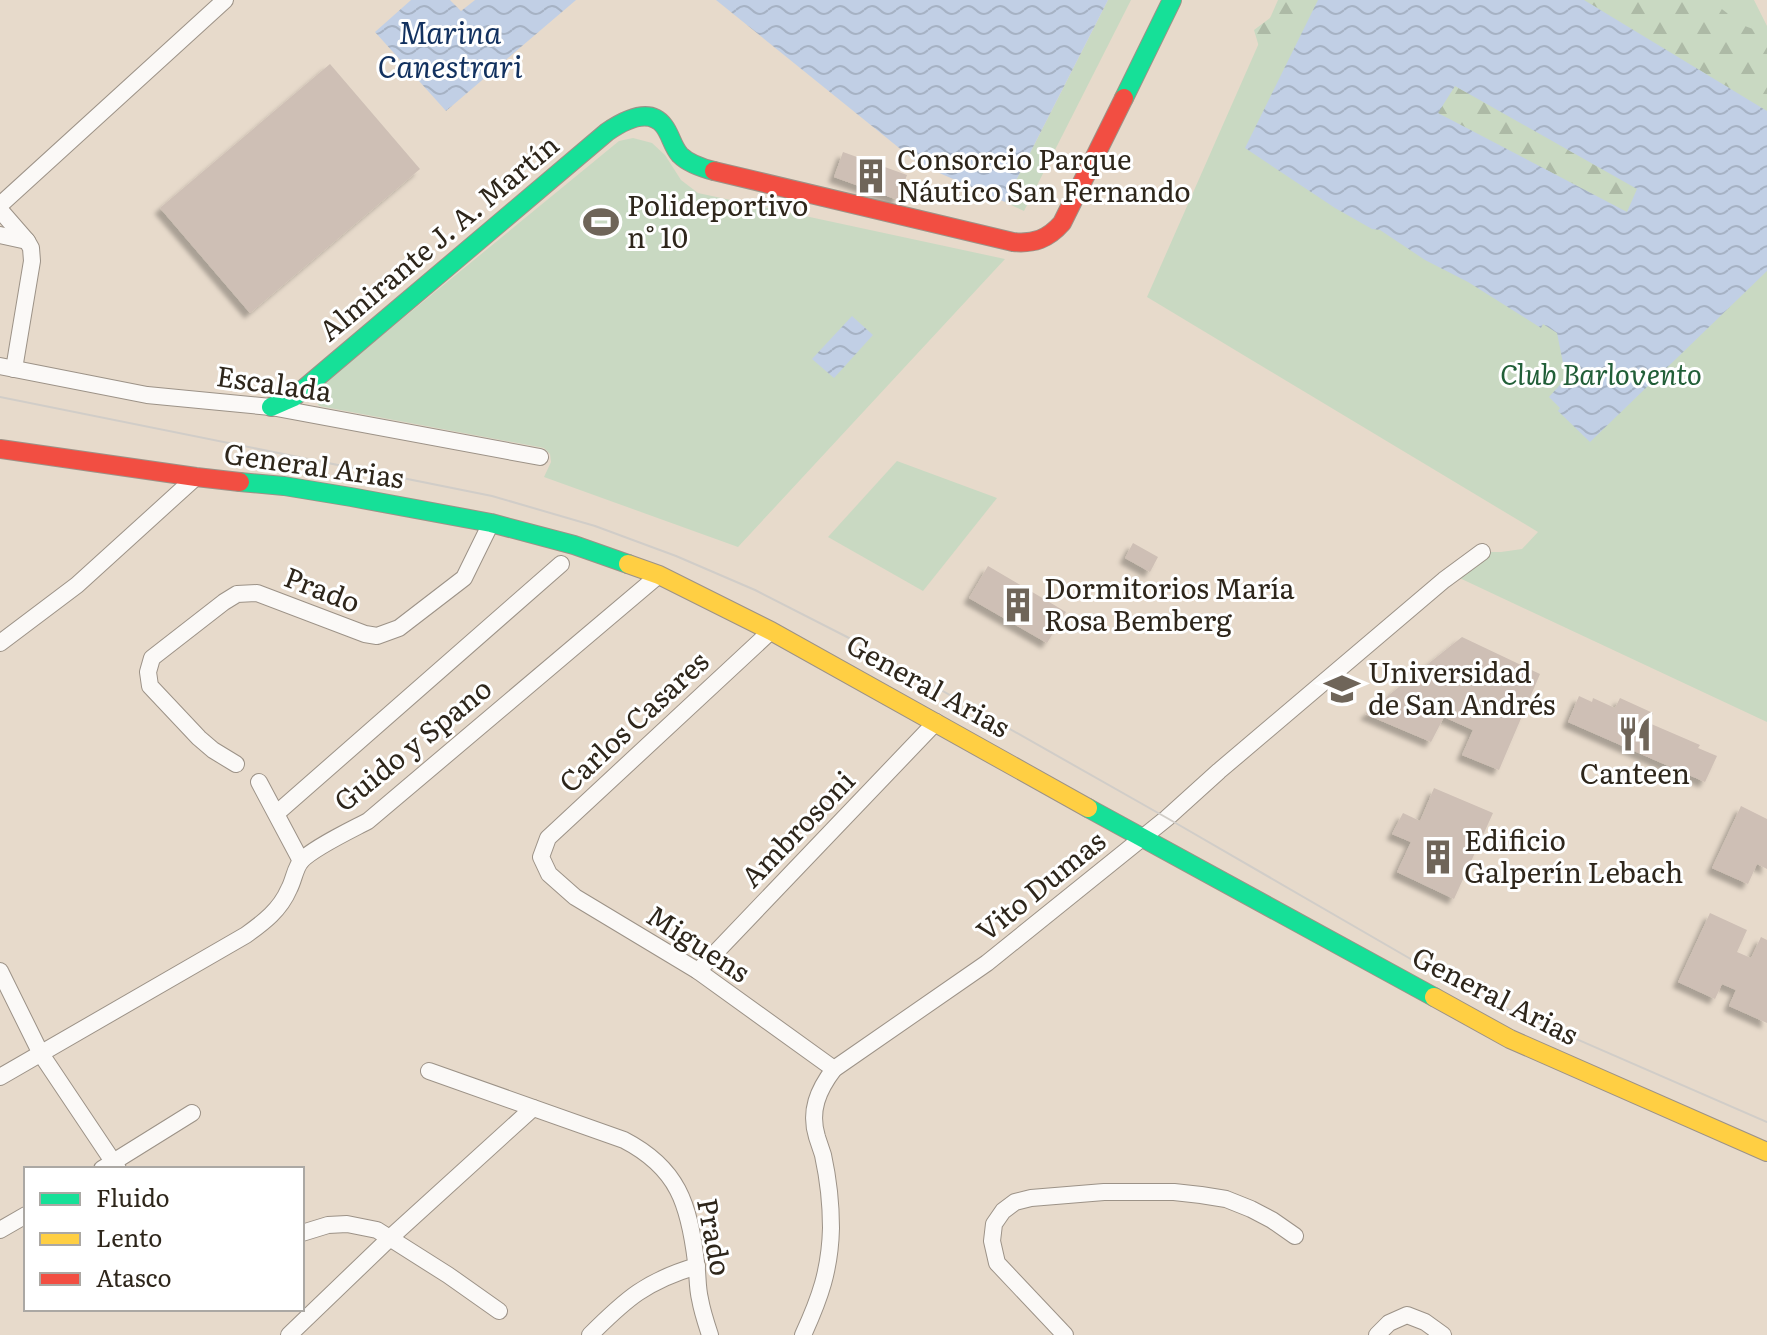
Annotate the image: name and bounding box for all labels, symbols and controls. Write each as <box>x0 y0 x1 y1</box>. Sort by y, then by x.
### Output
water label: Marina Canestrari <box>378 9 522 87</box>
street label: Almirante J. A. Martín <box>308 123 567 350</box>
place label: Consorcio Parque Náutico San Fernando <box>897 137 1191 211</box>
building icon: Consorcio Parque Náutico San Fernando <box>852 157 890 195</box>
place label: Polideportivo n° 10 <box>627 183 808 257</box>
sports icon: Polideportivo n° 10 <box>582 203 620 241</box>
park label: Club Barlovento <box>1500 352 1702 394</box>
street label: Escalada <box>214 353 335 411</box>
street label: General Arias <box>222 431 407 497</box>
street label: Prado <box>279 554 367 622</box>
place label: Dormitorios María Rosa Bemberg <box>1044 566 1295 640</box>
building icon: Dormitorios María Rosa Bemberg <box>999 586 1037 624</box>
street label: General Arias <box>840 622 1018 747</box>
street label: Carlos Casares <box>548 640 717 801</box>
place label: Universidad de San Andrés <box>1368 650 1556 724</box>
street label: Guido y Spano <box>324 667 500 820</box>
school or university icon: Universidad de San Andrés <box>1323 670 1361 708</box>
restaurant icon: Canteen <box>1616 715 1654 753</box>
place label: Canteen <box>1580 751 1690 793</box>
street label: Ambrosoni <box>730 760 863 896</box>
place label: Edificio Galperín Lebach <box>1464 818 1683 892</box>
street label: Vito Dumas <box>966 819 1113 950</box>
building icon: Edificio Galperín Lebach <box>1419 838 1457 876</box>
street label: Miguens <box>639 893 759 991</box>
street label: General Arias <box>1406 934 1586 1054</box>
legend <box>24 1167 304 1311</box>
text: Fluido <box>96 1179 170 1214</box>
street label: Prado <box>688 1194 744 1279</box>
text: Lento <box>96 1219 162 1254</box>
text: Atasco <box>96 1259 171 1294</box>

